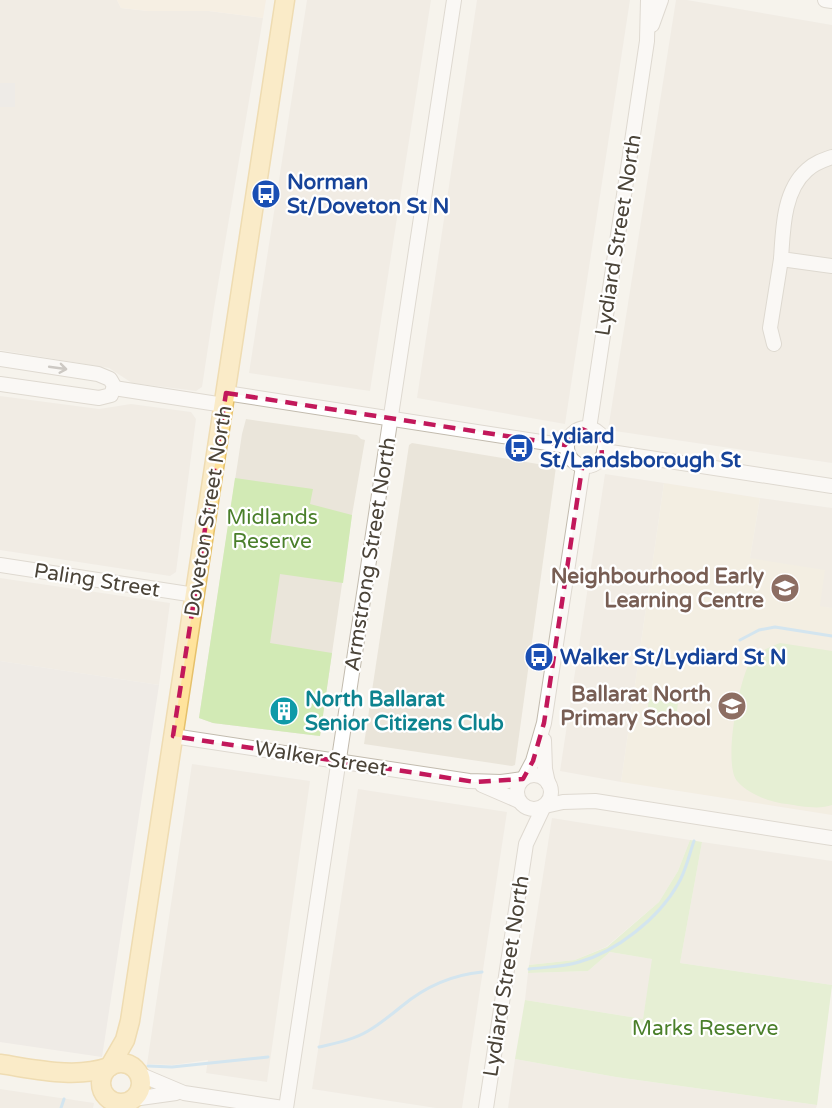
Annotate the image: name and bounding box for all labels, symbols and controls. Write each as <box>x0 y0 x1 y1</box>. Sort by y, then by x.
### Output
street label: Lydiard Street North <box>590 133 647 338</box>
place label: Norman St/Doveton St N <box>287 170 449 219</box>
bus stop icon: Norman St/Doveton St N <box>250 178 282 210</box>
one-way arrow <box>47 362 67 373</box>
street label: Doveton Street North <box>179 404 238 618</box>
place label: Lydiard St/Landsborough St <box>540 424 741 473</box>
bus stop icon: Lydiard St/Landsborough St <box>503 432 535 464</box>
street label: Armstrong Street North <box>340 435 401 673</box>
park label: Midlands Reserve <box>226 505 318 554</box>
street label: Paling Street <box>32 558 162 603</box>
place label: Neighbourhood Early Learning Centre <box>551 564 765 613</box>
school or university icon: Neighbourhood Early Learning Centre <box>769 572 801 604</box>
bus stop icon: Walker St/Lydiard St N <box>523 641 555 673</box>
place label: Walker St/Lydiard St N <box>560 645 787 670</box>
place label: Ballarat North Primary School <box>560 682 711 731</box>
place label: North Ballarat Senior Citizens Club <box>305 687 504 736</box>
school or university icon: Ballarat North Primary School <box>716 690 748 722</box>
building icon: North Ballarat Senior Citizens Club <box>268 695 300 727</box>
street label: Walker Street <box>253 736 389 781</box>
street label: Lydiard Street North <box>478 874 535 1079</box>
park label: Marks Reserve <box>632 1016 778 1041</box>

